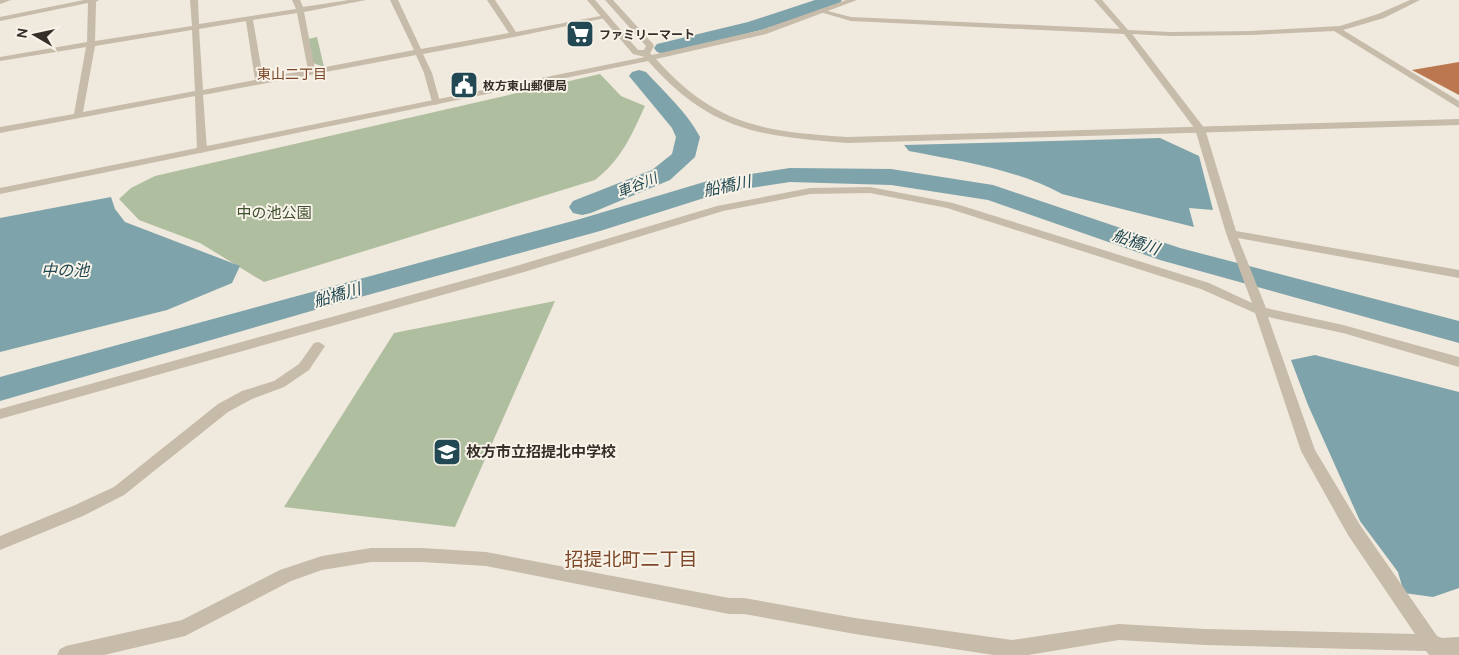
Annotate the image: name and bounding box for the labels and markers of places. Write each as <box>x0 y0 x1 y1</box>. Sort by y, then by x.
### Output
supermarket icon: ファミリーマート <box>565 19 595 49</box>
place label: ファミリーマート <box>599 27 695 42</box>
public building icon: 枚方東山郵便局 <box>449 70 479 100</box>
place label: 枚方東山郵便局 <box>483 78 567 93</box>
school or university icon: 枚方市立招提北中学校 <box>432 437 462 467</box>
place label: 枚方市立招提北中学校 <box>466 443 616 461</box>

